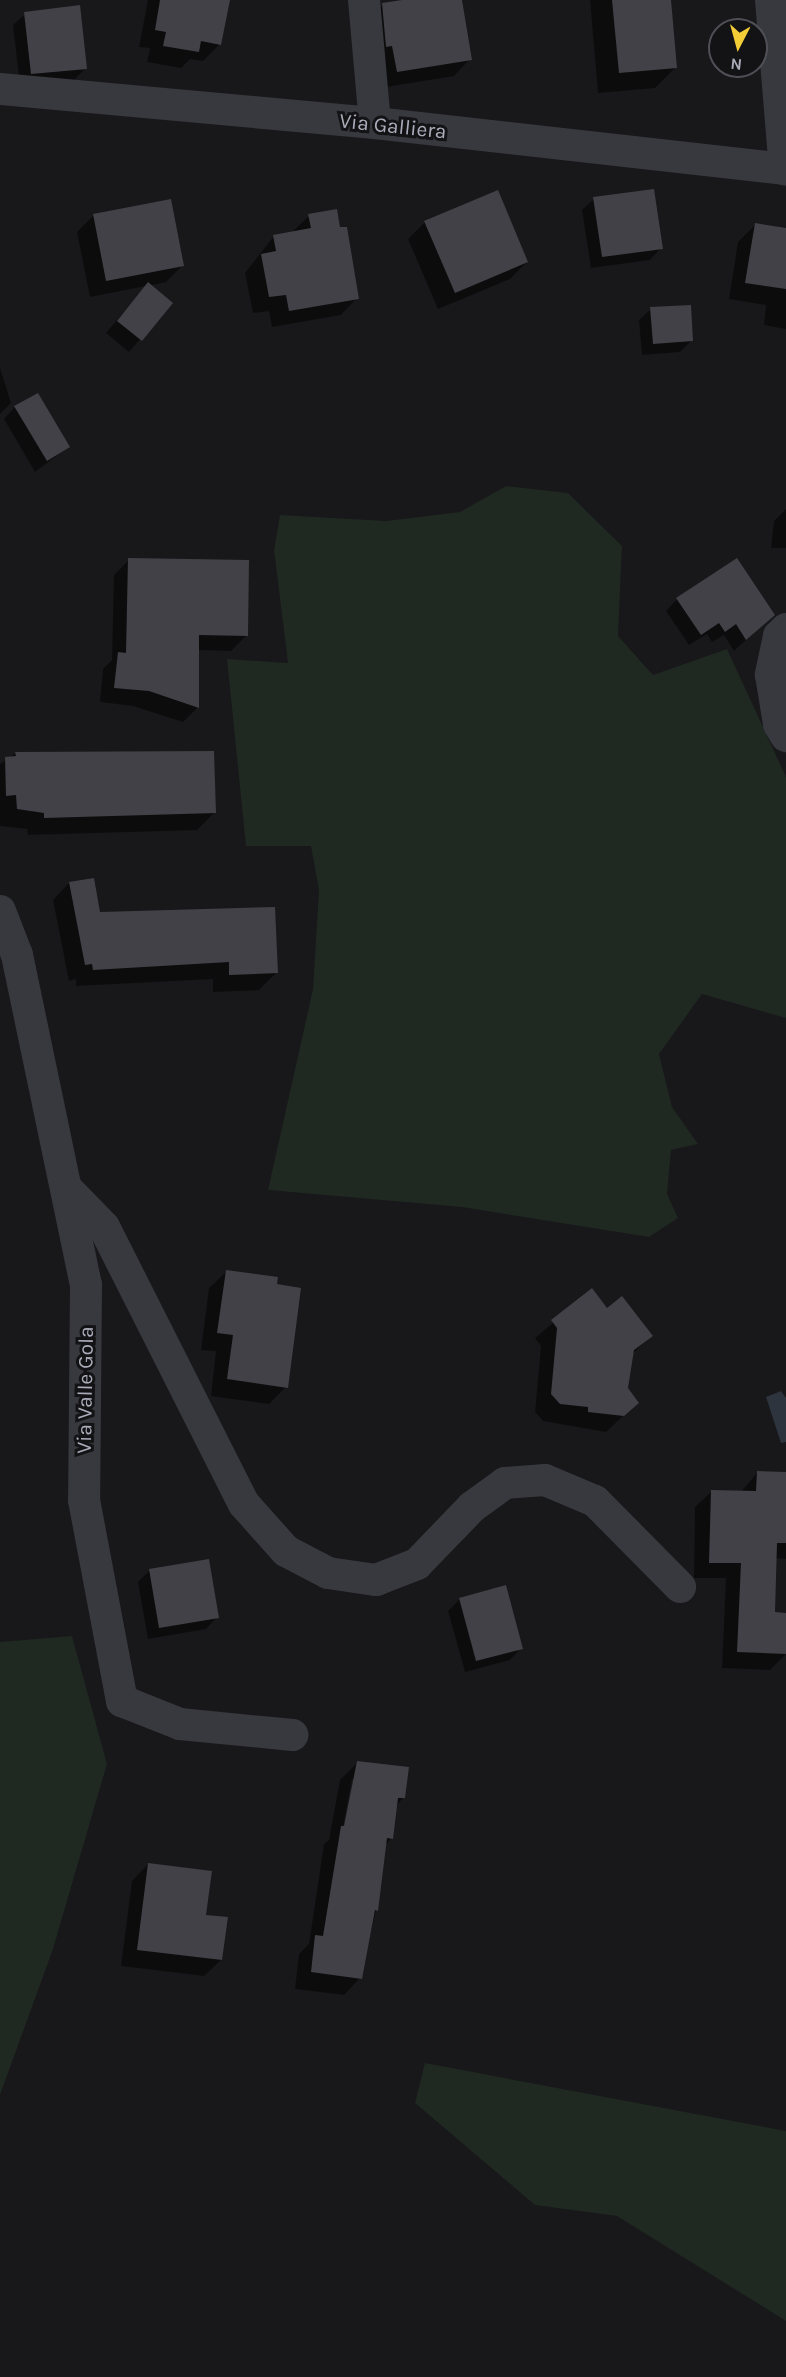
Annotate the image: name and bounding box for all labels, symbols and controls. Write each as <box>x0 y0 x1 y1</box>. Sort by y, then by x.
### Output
north arrow <box>708 18 768 78</box>
text: N <box>730 54 743 74</box>
street label: Via Galliera <box>338 108 448 144</box>
street label: Via Valle Gola <box>71 1326 99 1454</box>

